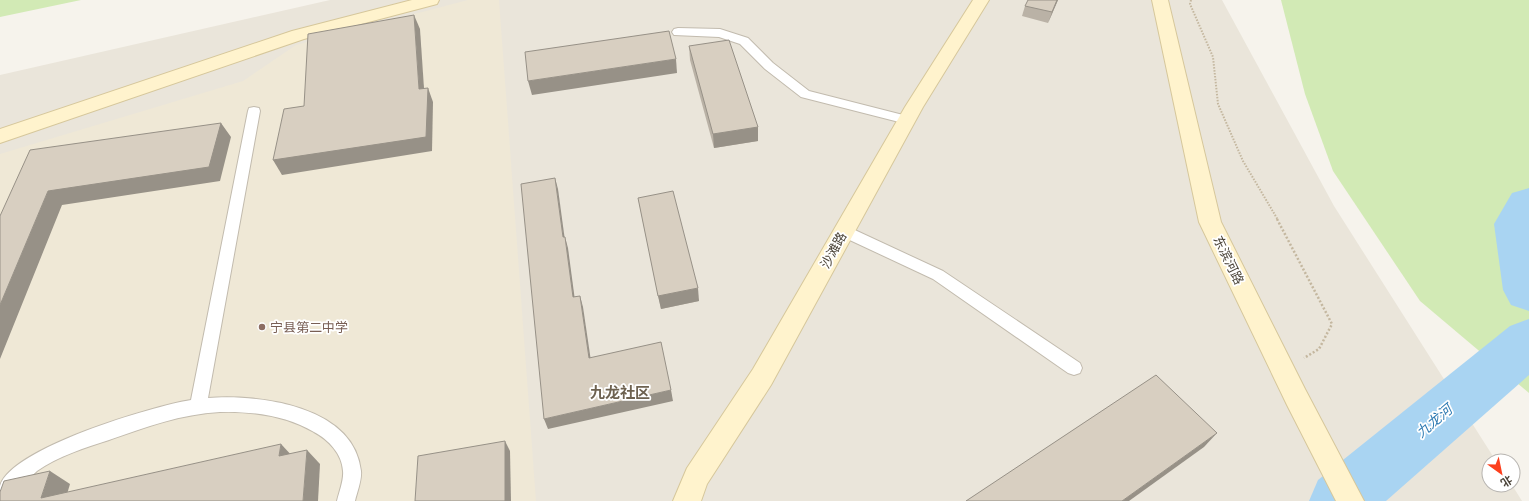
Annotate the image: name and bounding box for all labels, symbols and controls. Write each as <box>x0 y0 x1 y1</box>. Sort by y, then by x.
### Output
street label: 沙滩路 <box>817 229 850 271</box>
street label: 东滨河路 <box>1210 233 1248 287</box>
place label: 宁县第二中学 <box>270 319 348 336</box>
marker: 宁县第二中学 <box>257 322 267 332</box>
district label: 九龙社区 <box>590 382 650 403</box>
water label: 九龙河 <box>1412 399 1458 441</box>
north arrow <box>1481 453 1521 493</box>
text: 北 <box>1498 473 1515 490</box>

